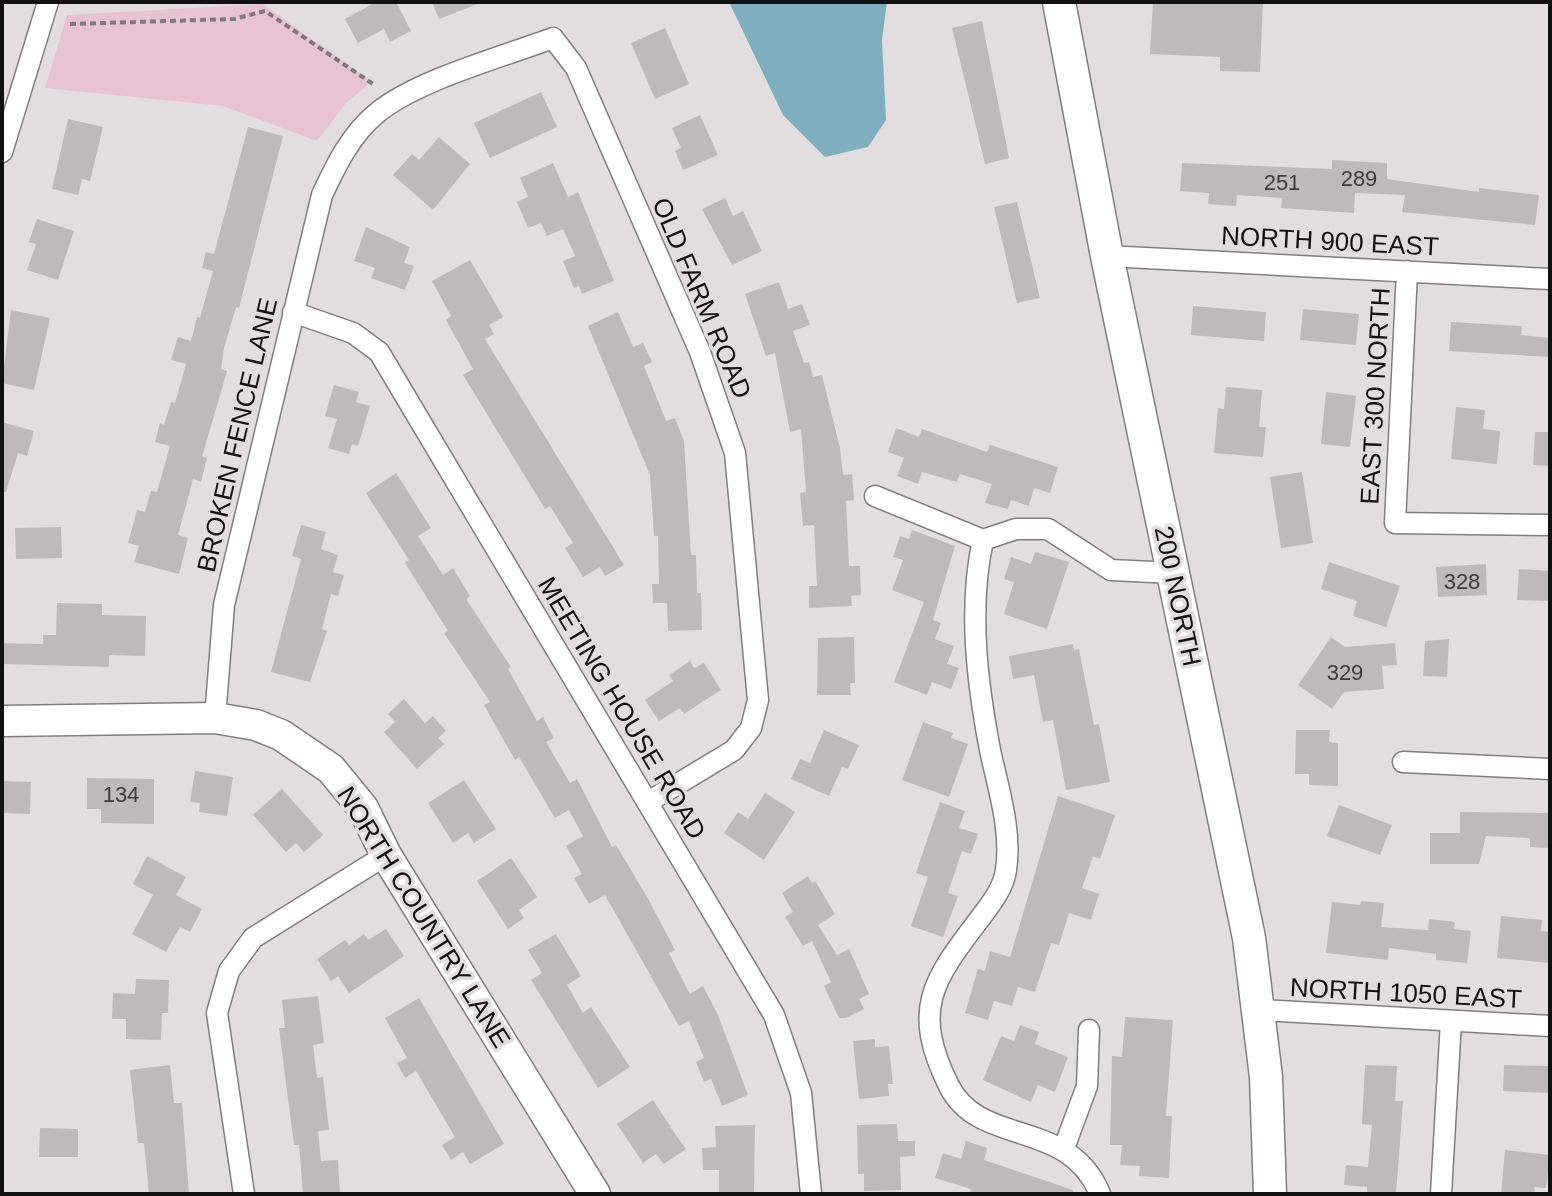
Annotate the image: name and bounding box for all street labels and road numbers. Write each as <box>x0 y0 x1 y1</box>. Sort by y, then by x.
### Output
street label: OLD FARM ROAD <box>646 193 758 403</box>
street label: NORTH 900 EAST <box>1221 220 1440 262</box>
street label: EAST 300 NORTH <box>1354 287 1396 505</box>
street label: BROKEN FENCE LANE <box>191 295 283 575</box>
street label: 200 NORTH <box>1149 523 1207 669</box>
street label: MEETING HOUSE ROAD <box>532 571 712 845</box>
street label: NORTH COUNTRY LANE <box>331 781 517 1053</box>
street label: NORTH 1050 EAST <box>1289 972 1523 1014</box>

